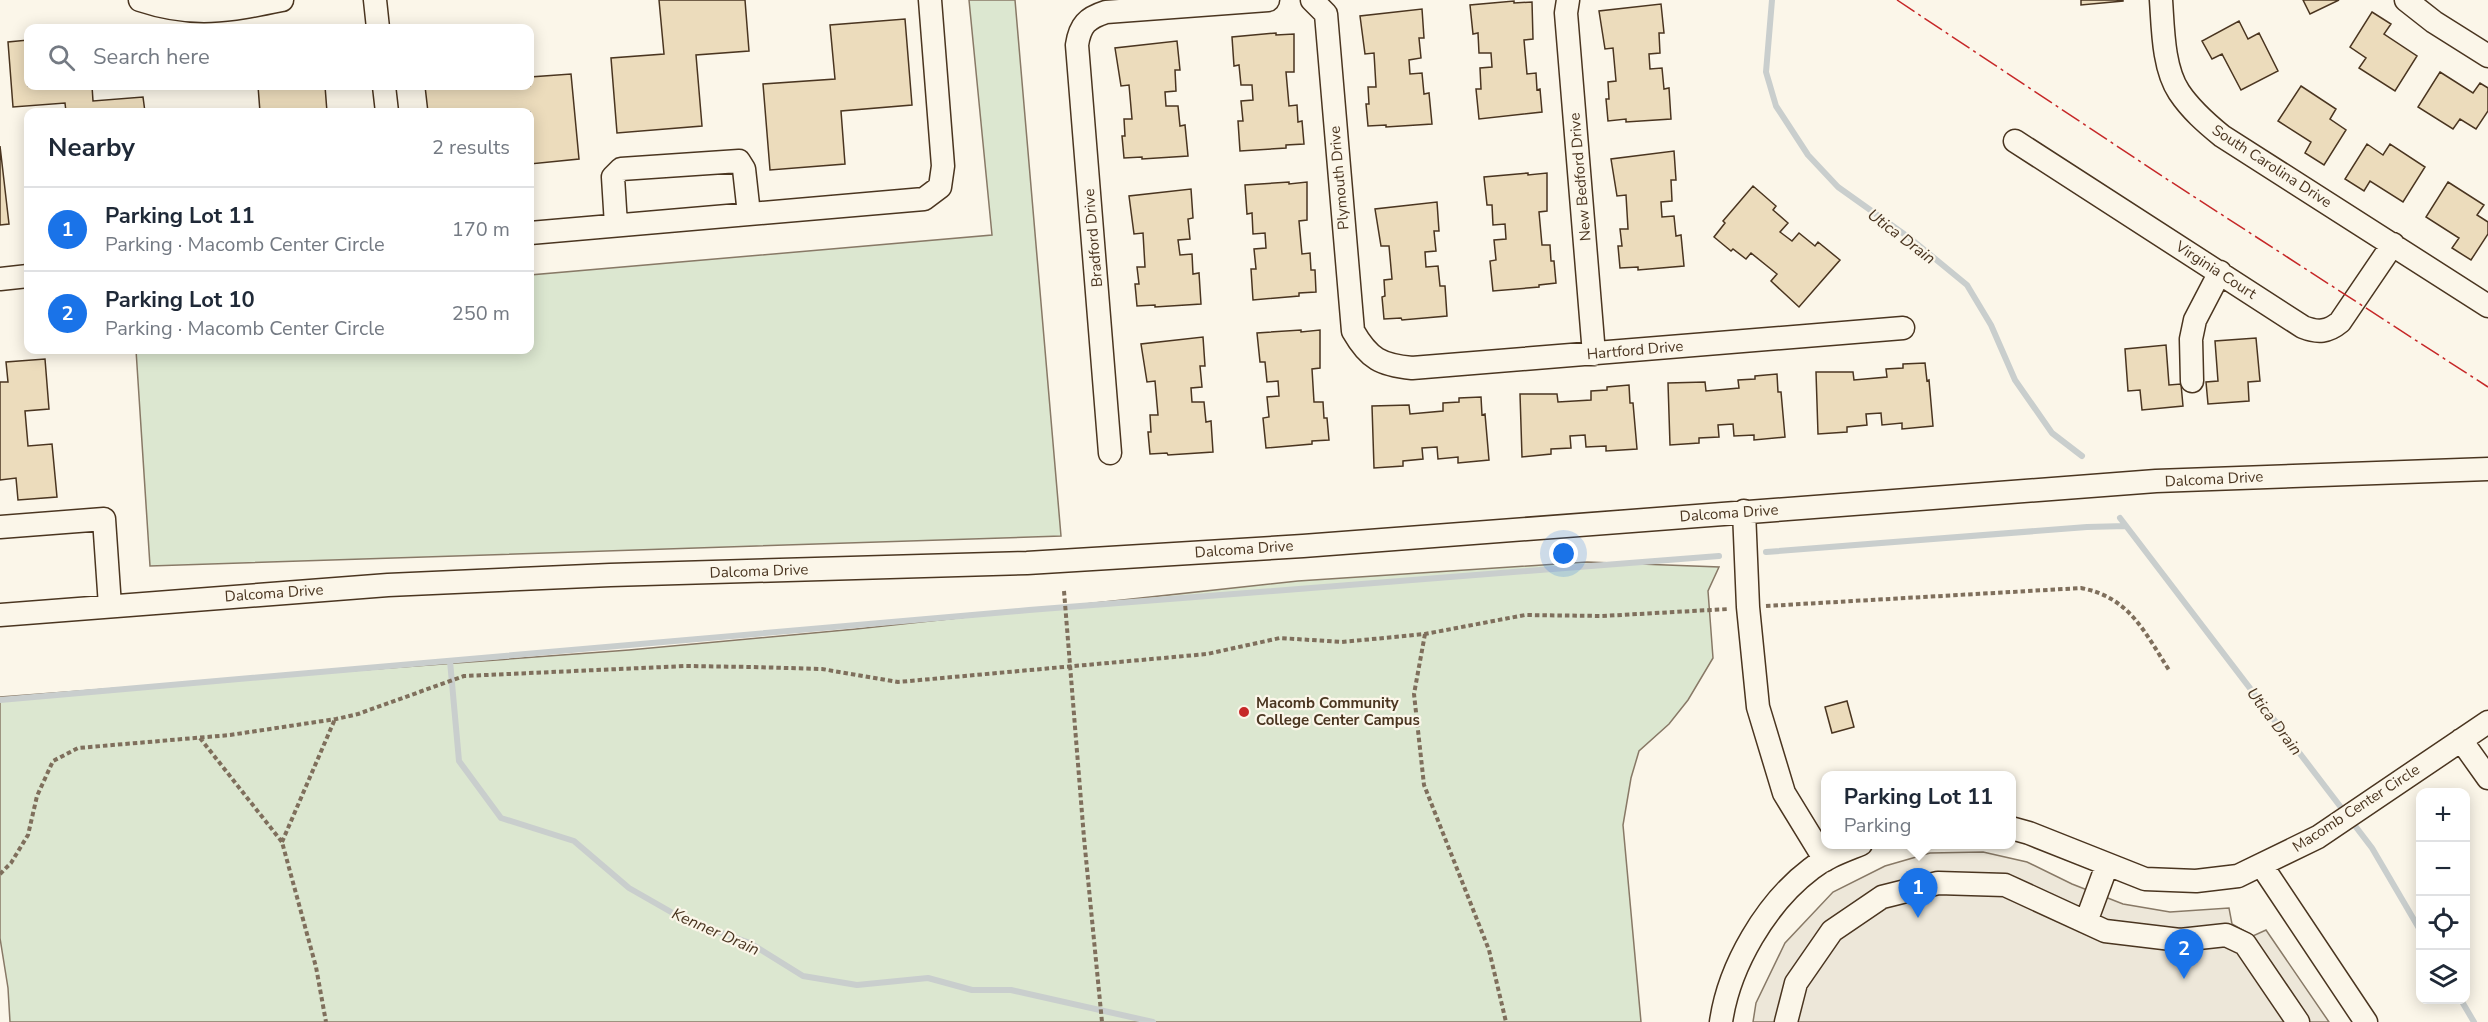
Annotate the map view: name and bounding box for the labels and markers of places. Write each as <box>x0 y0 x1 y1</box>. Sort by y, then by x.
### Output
place label: Macomb Community College Center Campus <box>1256 693 1420 730</box>
marker: Macomb Community College Center Campus <box>1237 705 1251 719</box>
pin: 1 <box>1898 868 1938 918</box>
pin: 2 <box>2164 930 2204 979</box>

